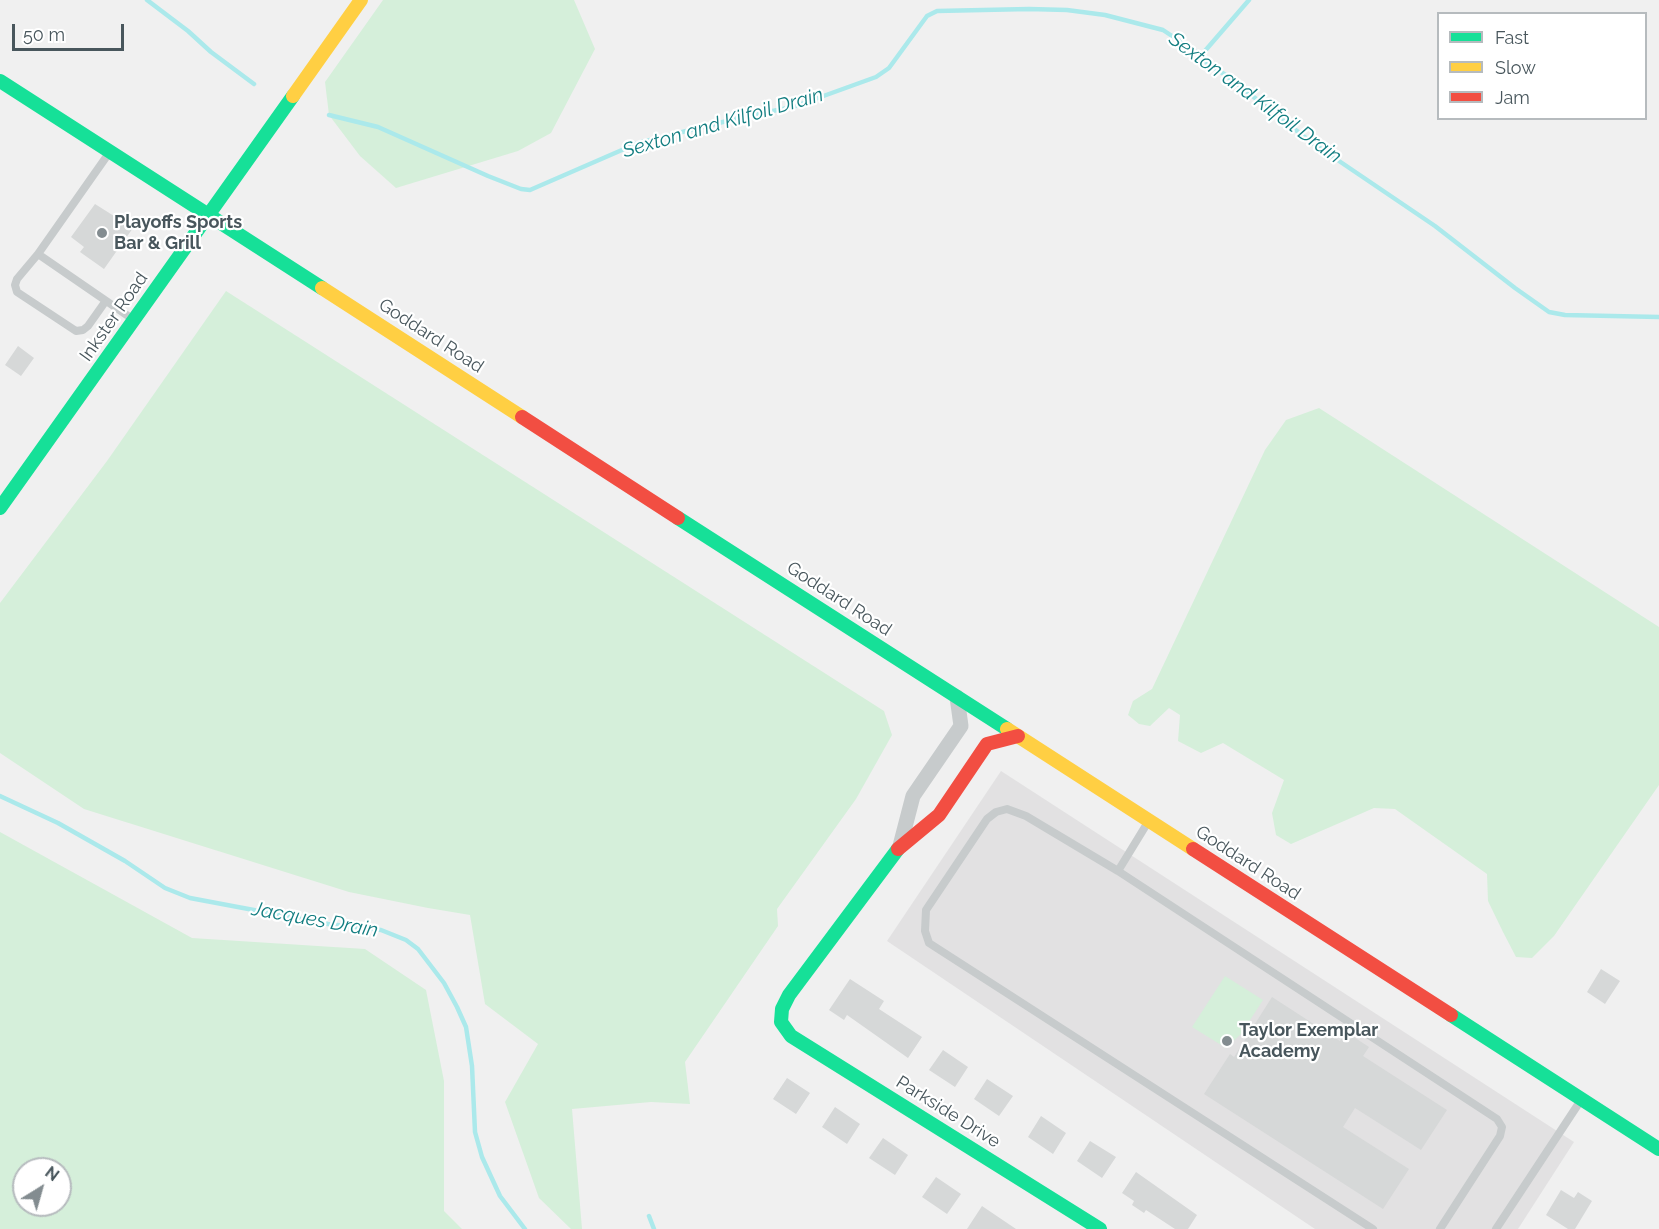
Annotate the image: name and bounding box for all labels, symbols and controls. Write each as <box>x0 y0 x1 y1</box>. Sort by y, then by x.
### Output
scale bar <box>15 12 128 50</box>
legend <box>1437 12 1647 120</box>
text: 50 m <box>23 24 65 45</box>
water label: Sexton and Kilfoil Drain <box>1164 27 1346 169</box>
text: Fast <box>1495 27 1529 48</box>
text: Slow <box>1495 57 1536 78</box>
water label: Sexton and Kilfoil Drain <box>620 83 826 163</box>
text: Jam <box>1495 87 1530 108</box>
place label: Playoffs Sports Bar & Grill <box>114 212 242 254</box>
marker: Playoffs Sports Bar & Grill <box>95 226 109 240</box>
street label: Inkster Road <box>75 268 153 366</box>
street label: Goddard Road <box>374 294 488 378</box>
street label: Goddard Road <box>782 557 896 641</box>
street label: Goddard Road <box>1191 821 1305 905</box>
water label: Jacques Drain <box>250 897 380 943</box>
place label: Taylor Exemplar Academy <box>1239 1020 1378 1062</box>
marker: Taylor Exemplar Academy <box>1220 1034 1234 1048</box>
street label: Parkside Drive <box>892 1071 1004 1153</box>
north arrow <box>12 1157 72 1217</box>
text: N <box>41 1163 63 1185</box>

